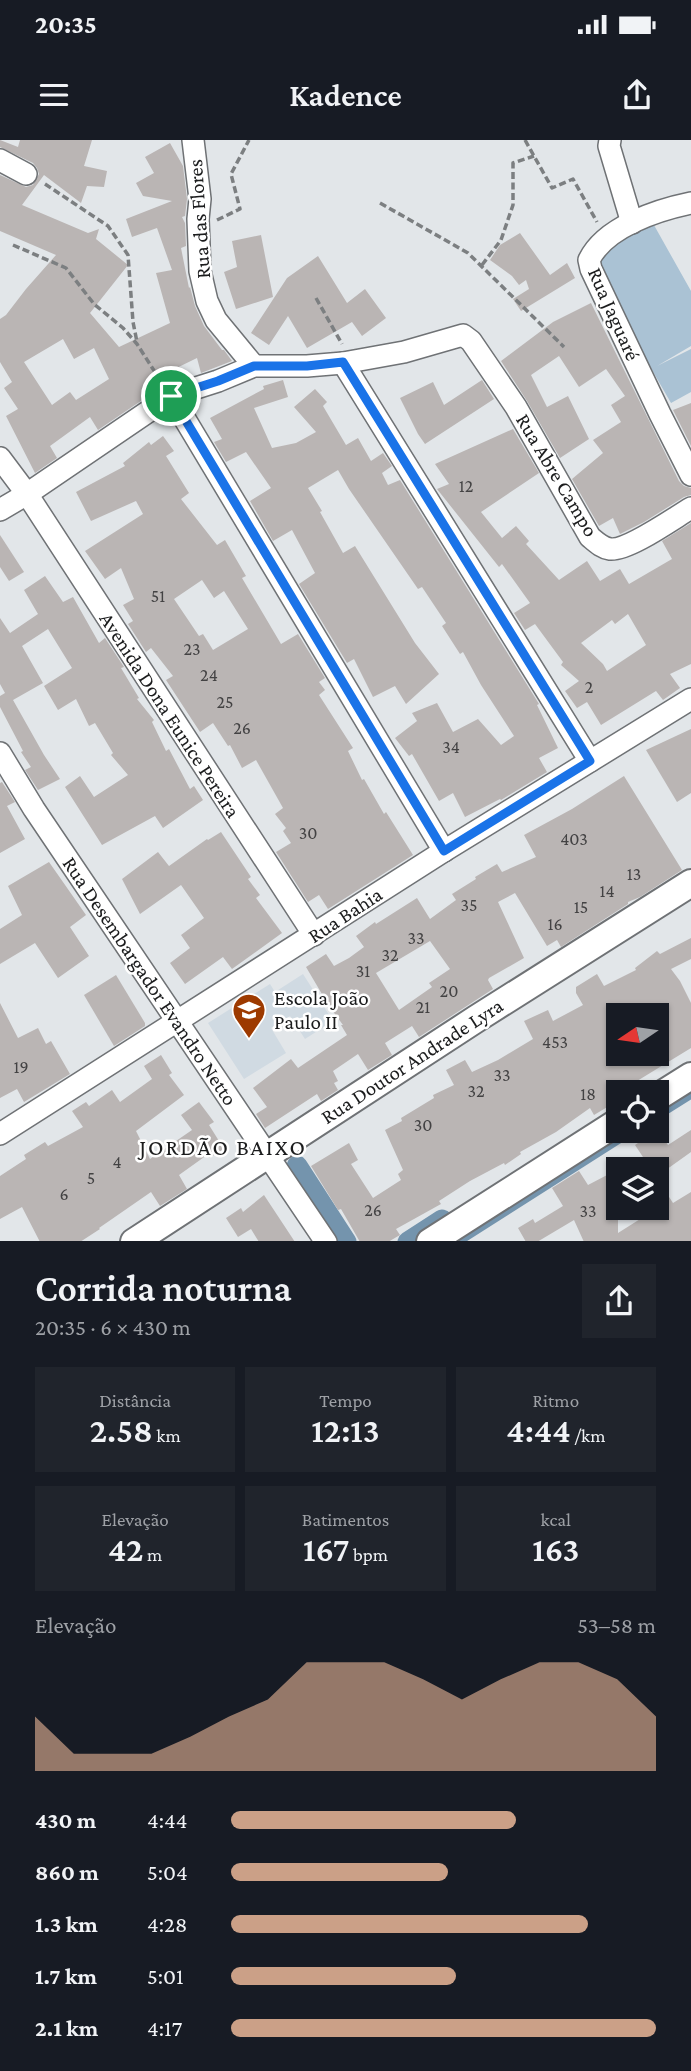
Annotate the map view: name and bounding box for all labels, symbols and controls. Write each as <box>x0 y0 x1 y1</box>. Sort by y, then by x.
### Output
text: 20:35 <box>35 10 97 39</box>
icon: menu <box>35 76 73 114</box>
icon: share <box>618 76 656 114</box>
text: Kadence <box>289 77 402 113</box>
street label: Rua das Flores <box>183 158 215 280</box>
street label: Rua Jaguaré <box>583 264 645 364</box>
pin <box>141 366 201 426</box>
icon: arrive <box>152 377 190 415</box>
street label: Rua Abre Campo <box>511 409 603 541</box>
house number: 12 <box>459 476 473 496</box>
house number: 51 <box>151 586 165 606</box>
street label: Avenida Dona Eunice Pereira <box>95 608 246 822</box>
house number: 23 <box>183 639 201 659</box>
house number: 24 <box>200 665 218 685</box>
house number: 2 <box>585 677 593 697</box>
house number: 25 <box>216 692 234 712</box>
house number: 26 <box>233 718 251 738</box>
house number: 34 <box>442 737 460 757</box>
house number: 30 <box>299 823 317 843</box>
house number: 403 <box>560 829 588 849</box>
street label: Rua Desembargador Evandro Netto <box>58 852 242 1110</box>
house number: 13 <box>627 864 641 884</box>
house number: 14 <box>599 881 615 901</box>
street label: Rua Bahia <box>303 882 387 948</box>
house number: 35 <box>460 895 478 915</box>
house number: 15 <box>574 897 588 917</box>
house number: 16 <box>547 914 563 934</box>
house number: 33 <box>408 928 425 948</box>
house number: 32 <box>381 945 399 965</box>
house number: 31 <box>356 961 370 981</box>
house number: 20 <box>440 981 458 1001</box>
place label: Escola João Paulo II <box>274 986 369 1034</box>
school or university icon: Escola João Paulo II <box>230 991 268 1040</box>
street label: Rua Doutor Andrade Lyra <box>317 993 508 1129</box>
house number: 21 <box>416 997 430 1017</box>
north arrow <box>606 1003 668 1066</box>
map controls <box>606 1003 669 1220</box>
house number: 453 <box>542 1032 568 1052</box>
house number: 19 <box>13 1057 29 1077</box>
house number: 33 <box>494 1065 511 1085</box>
button: locate <box>606 1080 669 1143</box>
house number: 32 <box>467 1081 485 1101</box>
house number: 18 <box>580 1084 596 1104</box>
house number: 30 <box>414 1115 432 1135</box>
district label: JORDÃO BAIXO <box>137 1134 307 1160</box>
house number: 4 <box>112 1152 122 1172</box>
button: layers <box>606 1157 669 1220</box>
house number: 5 <box>87 1168 95 1188</box>
house number: 6 <box>59 1184 69 1204</box>
house number: 26 <box>364 1200 382 1220</box>
house number: 33 <box>580 1201 597 1221</box>
button: share <box>582 1264 656 1338</box>
text: Corrida noturna <box>35 1267 292 1309</box>
text: 20:35 · 6 × 430 m <box>35 1314 191 1340</box>
text: Distância <box>99 1390 171 1411</box>
text: Tempo <box>319 1390 372 1411</box>
text: Ritmo <box>533 1390 579 1411</box>
text: 2.58 <box>90 1411 153 1450</box>
text: 12:13 <box>311 1411 380 1450</box>
text: 4:44 <box>506 1411 571 1450</box>
text: km <box>153 1425 181 1446</box>
text: /km <box>571 1425 605 1446</box>
text: Elevação <box>102 1509 169 1530</box>
text: Batimentos <box>302 1509 389 1530</box>
text: kcal <box>541 1509 571 1530</box>
text: 42 <box>108 1530 143 1569</box>
text: 167 <box>303 1530 349 1569</box>
text: 163 <box>532 1530 579 1569</box>
text: m <box>143 1544 162 1565</box>
text: bpm <box>349 1544 388 1565</box>
text: Elevação <box>35 1612 116 1638</box>
text: 53–58 m <box>577 1612 656 1638</box>
text: 430 m <box>35 1807 96 1833</box>
text: 4:44 <box>147 1807 188 1833</box>
text: 860 m <box>35 1859 99 1885</box>
text: 5:04 <box>147 1859 188 1885</box>
text: 1.3 km <box>35 1911 98 1937</box>
text: 4:28 <box>147 1911 187 1937</box>
text: 1.7 km <box>35 1963 97 1989</box>
text: 5:01 <box>147 1963 184 1989</box>
text: 2.1 km <box>35 2015 98 2041</box>
text: 4:17 <box>147 2015 182 2041</box>

